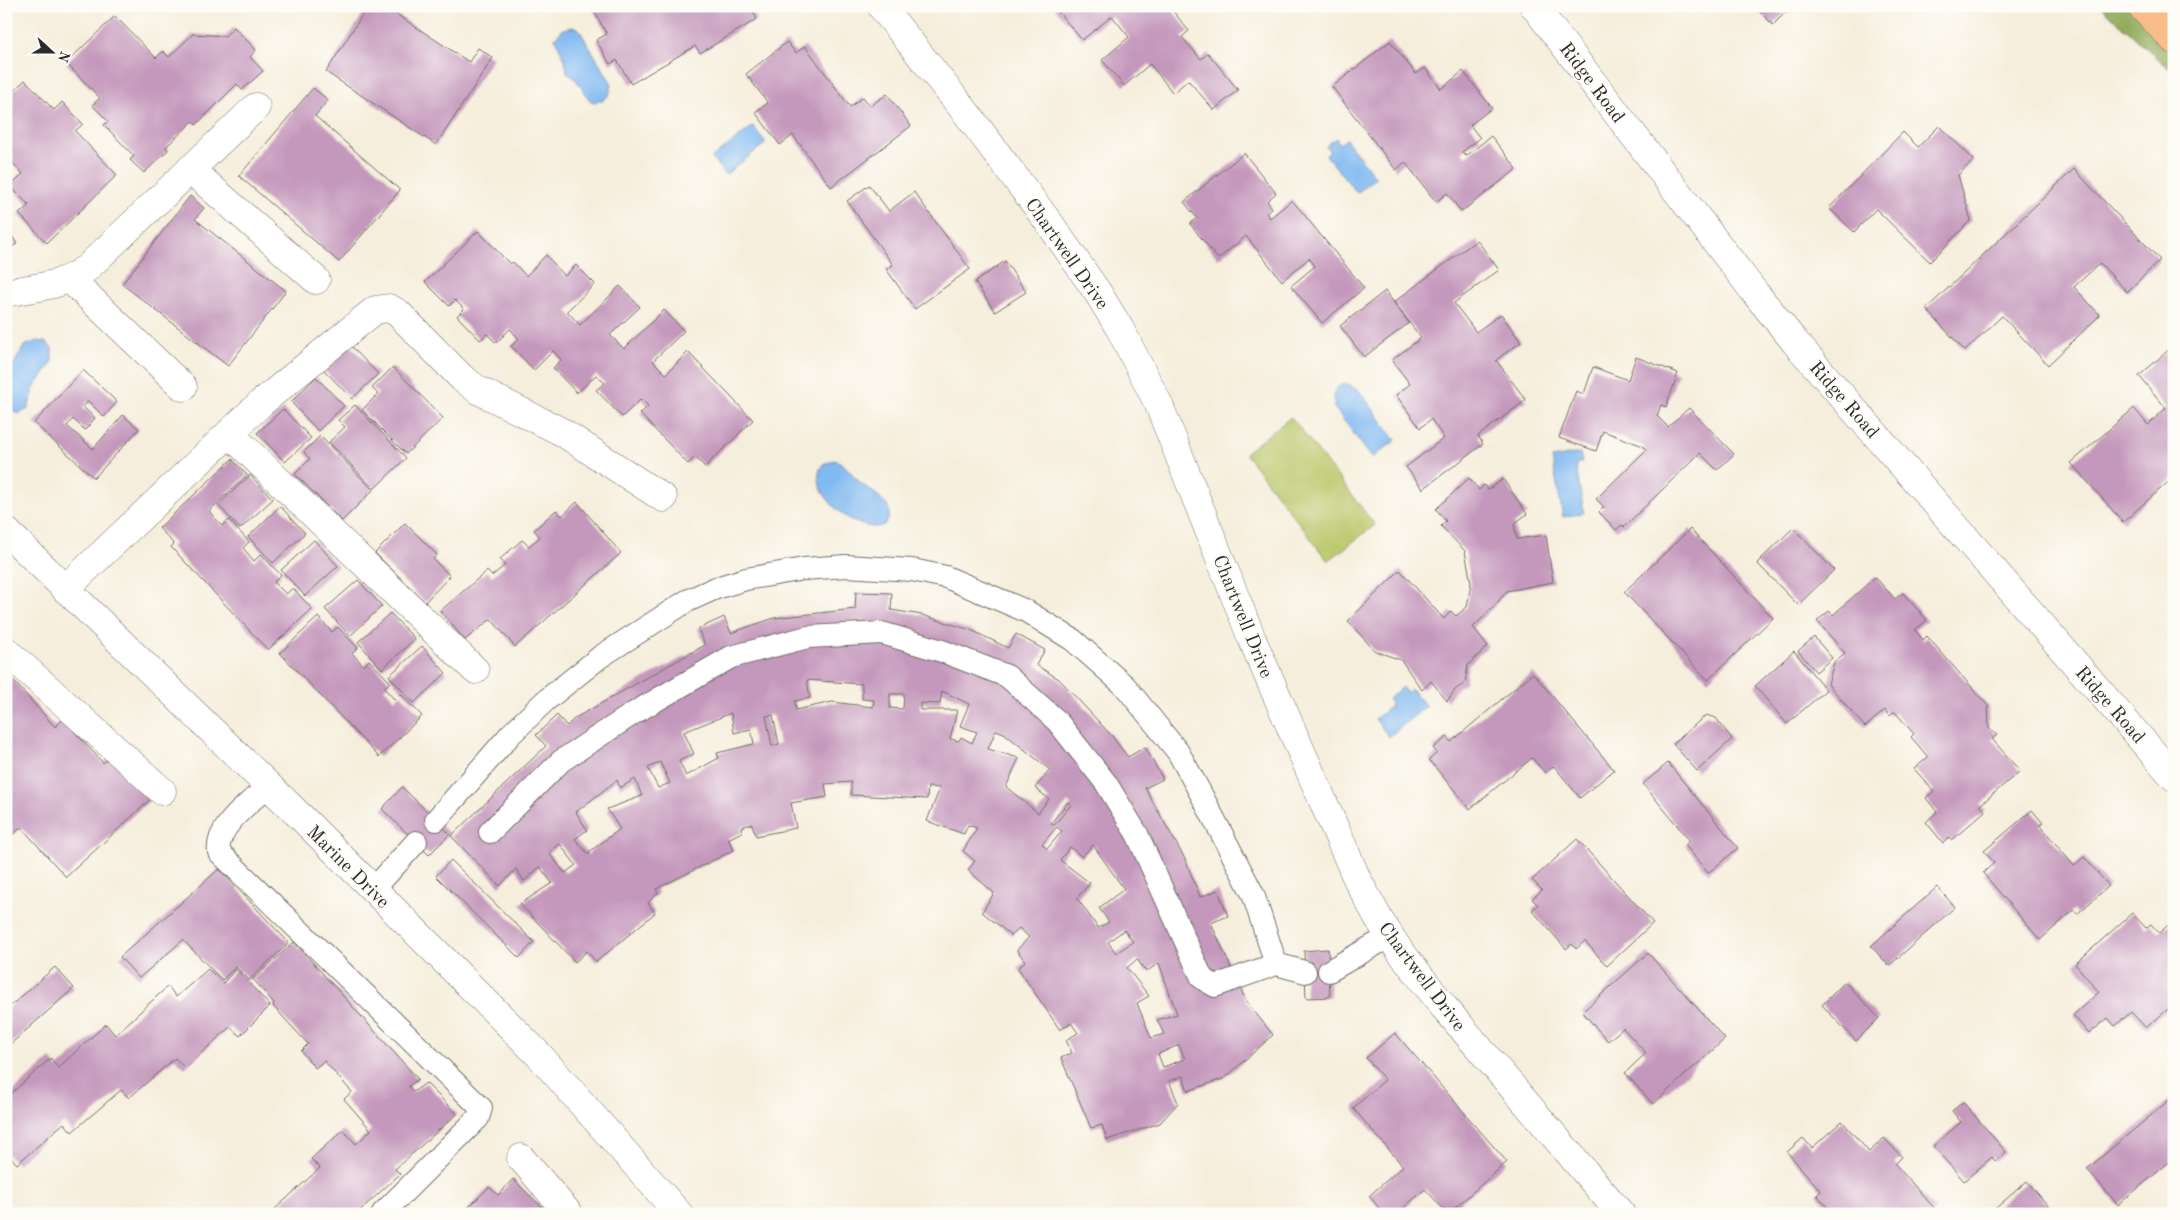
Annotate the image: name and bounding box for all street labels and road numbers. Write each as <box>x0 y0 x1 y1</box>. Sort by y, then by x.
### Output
street label: Ridge Road <box>1555 40 1627 127</box>
street label: Chartwell Drive <box>1021 195 1111 313</box>
street label: Ridge Road <box>1805 358 1882 443</box>
street label: Chartwell Drive <box>1208 553 1275 681</box>
street label: Ridge Road <box>2071 663 2148 748</box>
street label: Marine Drive <box>302 823 392 913</box>
street label: Chartwell Drive <box>1374 920 1468 1035</box>

